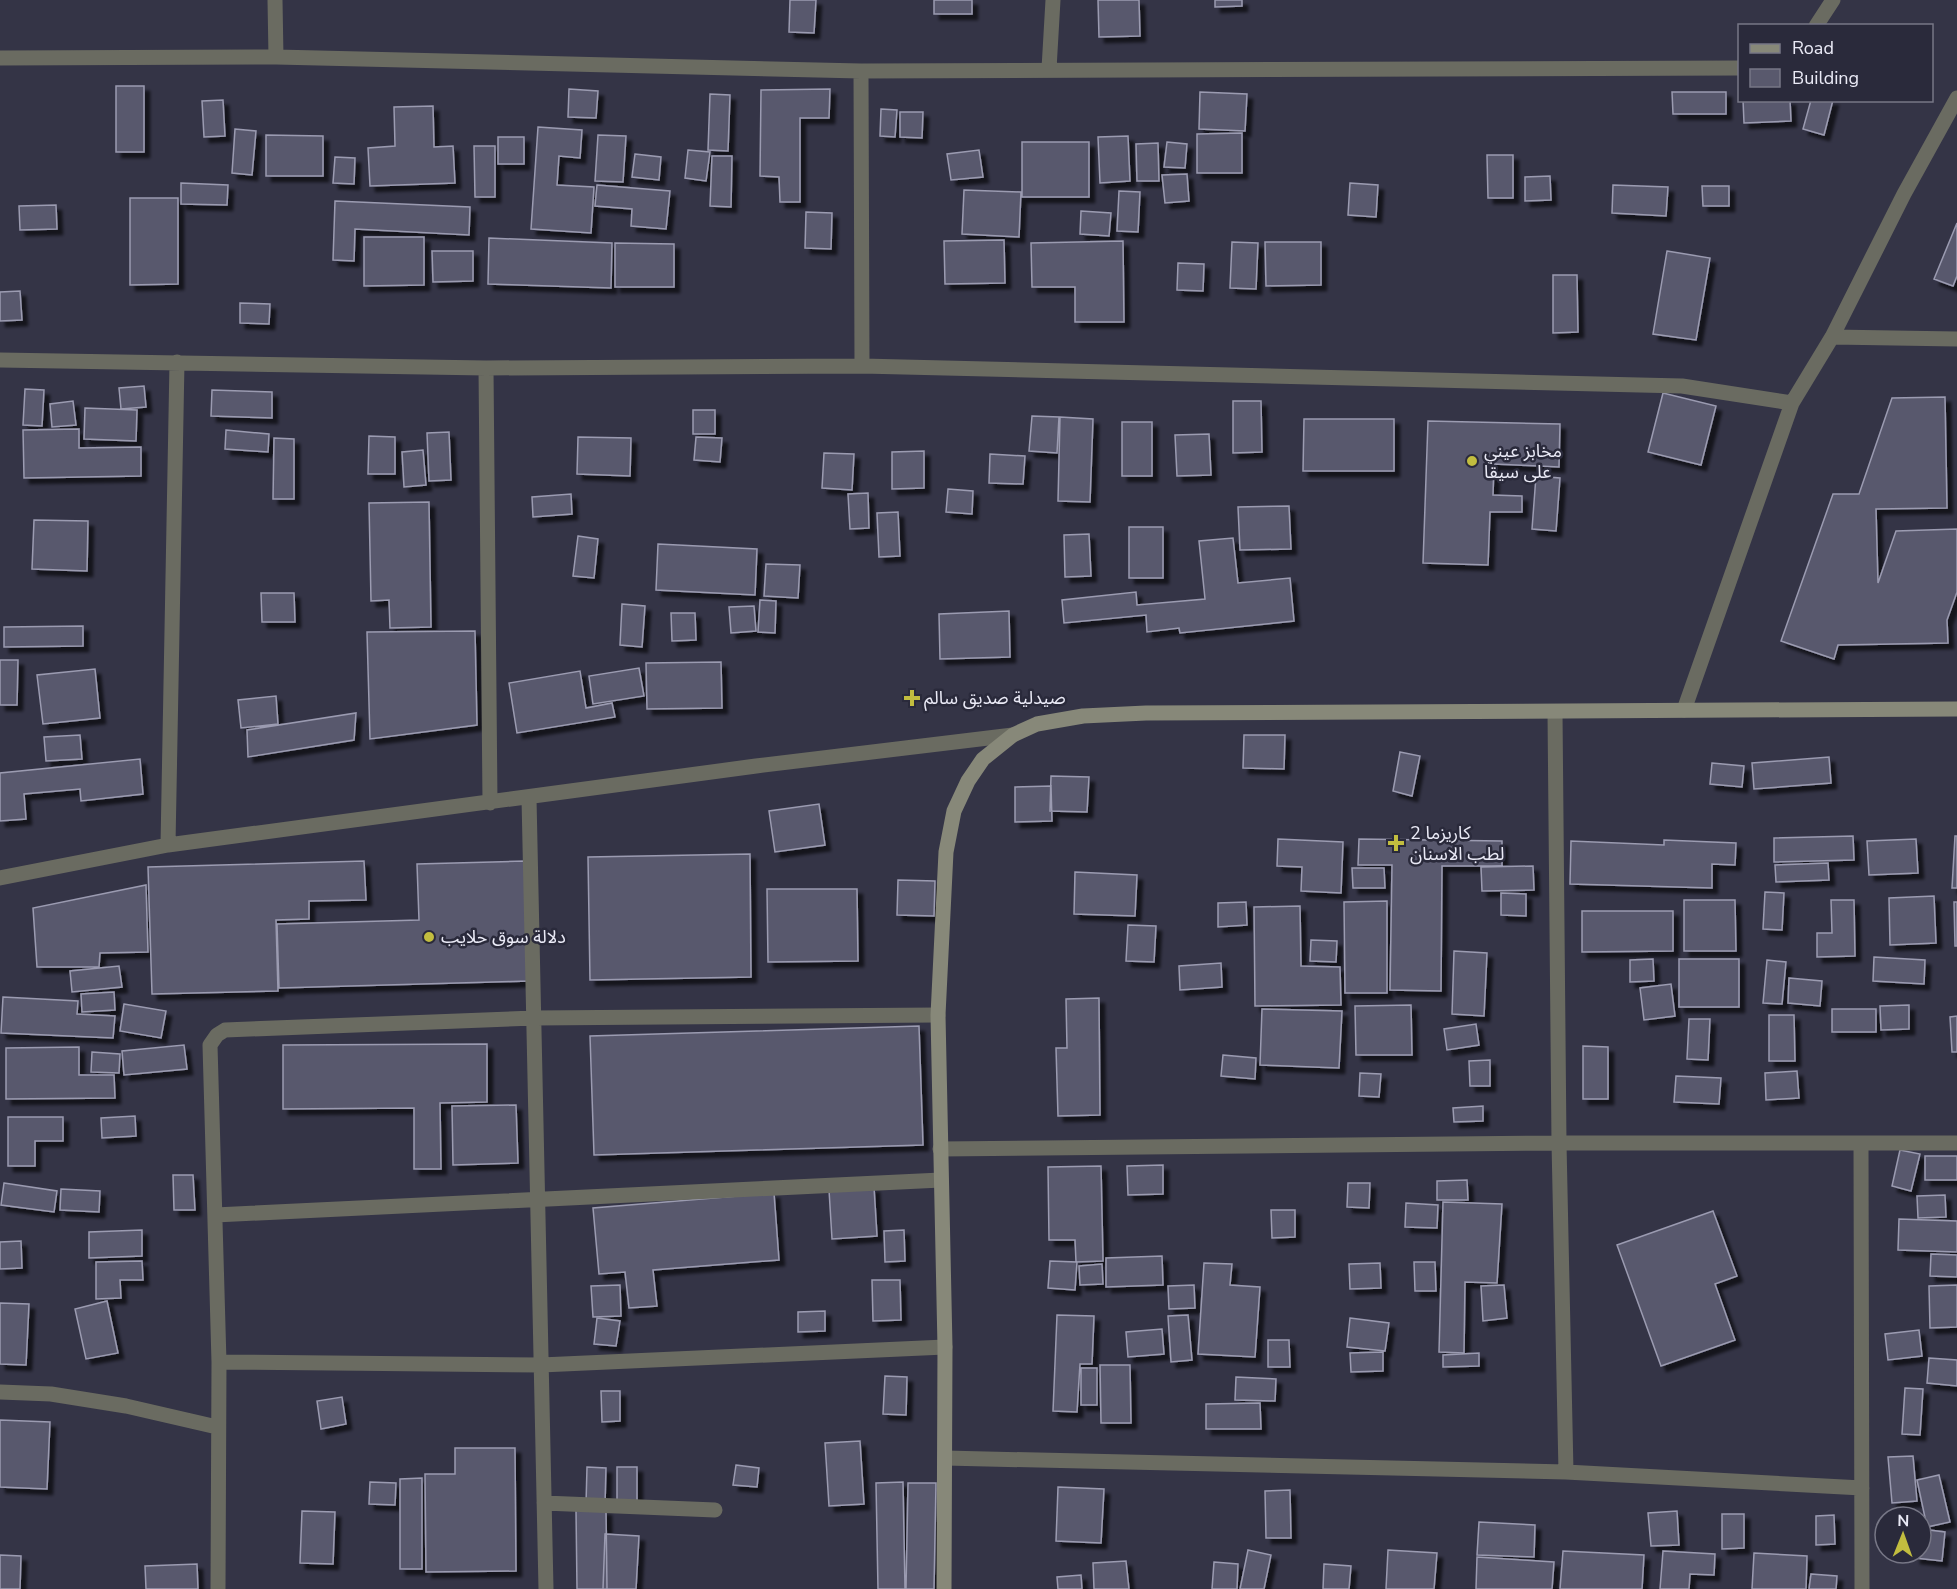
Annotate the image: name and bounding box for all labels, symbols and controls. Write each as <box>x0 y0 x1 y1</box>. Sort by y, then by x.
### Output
legend <box>1738 24 1933 102</box>
text: Road <box>1792 36 1834 60</box>
text: Building <box>1792 66 1859 90</box>
place label: مخابز عيني على سيقا <box>1484 439 1562 484</box>
marker: مخابز عيني على سيقا <box>1465 454 1479 468</box>
place label: صيدلية صديق سالم <box>924 686 1066 711</box>
marker: صيدلية صديق سالم <box>905 691 919 705</box>
place label: كاريزما 2 لطب الاسنان <box>1410 821 1504 866</box>
marker: كاريزما 2 لطب الاسنان <box>1387 834 1405 852</box>
place label: دلالة سوق حلايب <box>441 925 566 949</box>
marker: دلالة سوق حلايب <box>422 930 436 944</box>
north arrow <box>1873 1505 1933 1565</box>
text: N <box>1897 1510 1909 1532</box>

